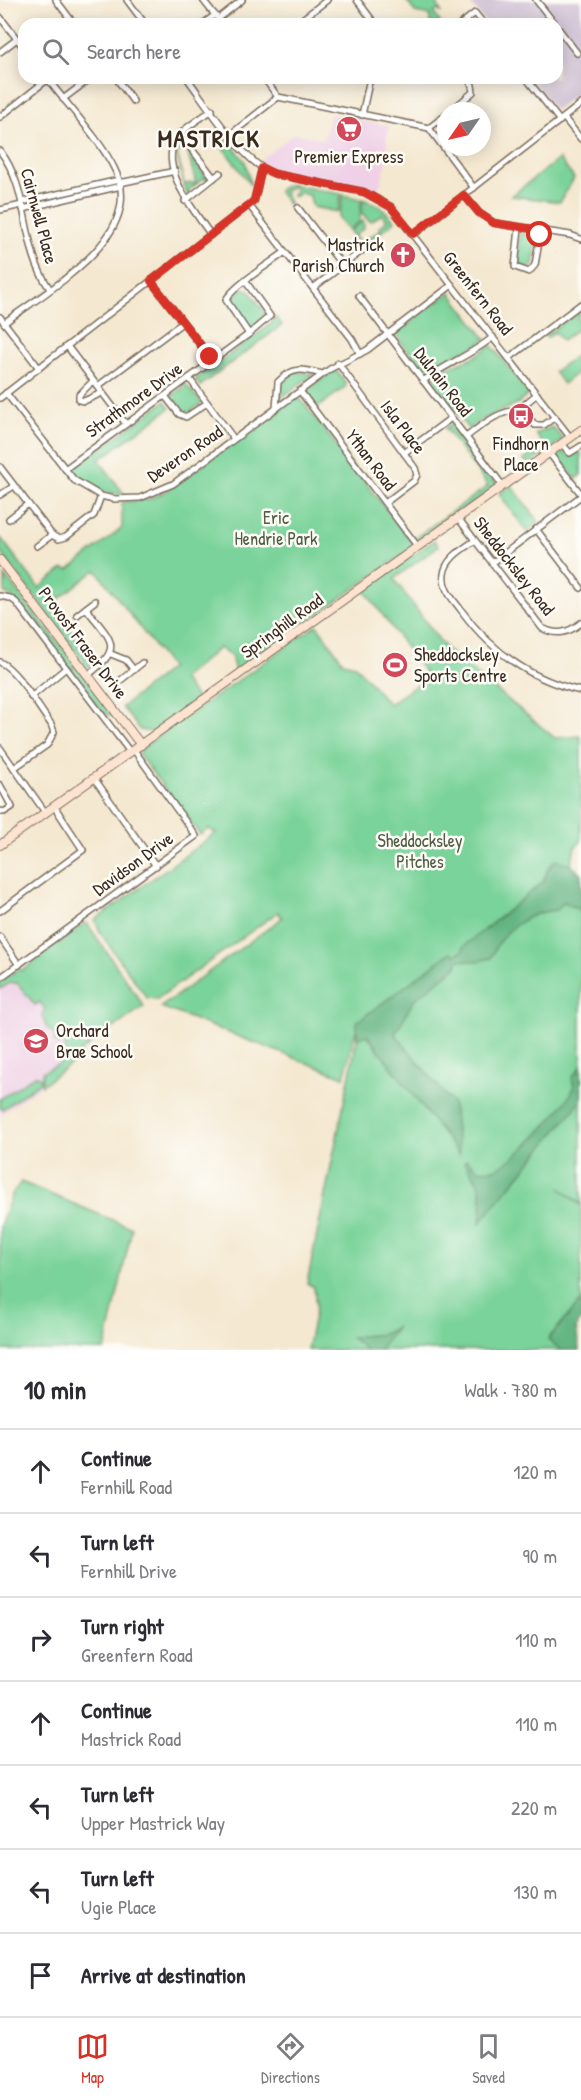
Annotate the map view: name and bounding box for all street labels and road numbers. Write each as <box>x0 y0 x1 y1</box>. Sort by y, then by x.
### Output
street label: Cairnwell Place <box>15 165 64 266</box>
street label: Greenfern Road <box>438 245 519 340</box>
street label: Dulnain Road <box>408 342 478 422</box>
street label: Strathmore Drive <box>80 356 187 443</box>
street label: Isla Place <box>375 394 432 459</box>
street label: Deveron Road <box>142 419 227 488</box>
street label: Ythan Road <box>340 424 403 495</box>
street label: Sheddocksley Road <box>468 511 561 620</box>
street label: Provost Fraser Drive <box>33 582 134 704</box>
street label: Springhill Road <box>235 587 328 664</box>
street label: Davidson Drive <box>87 826 178 901</box>

